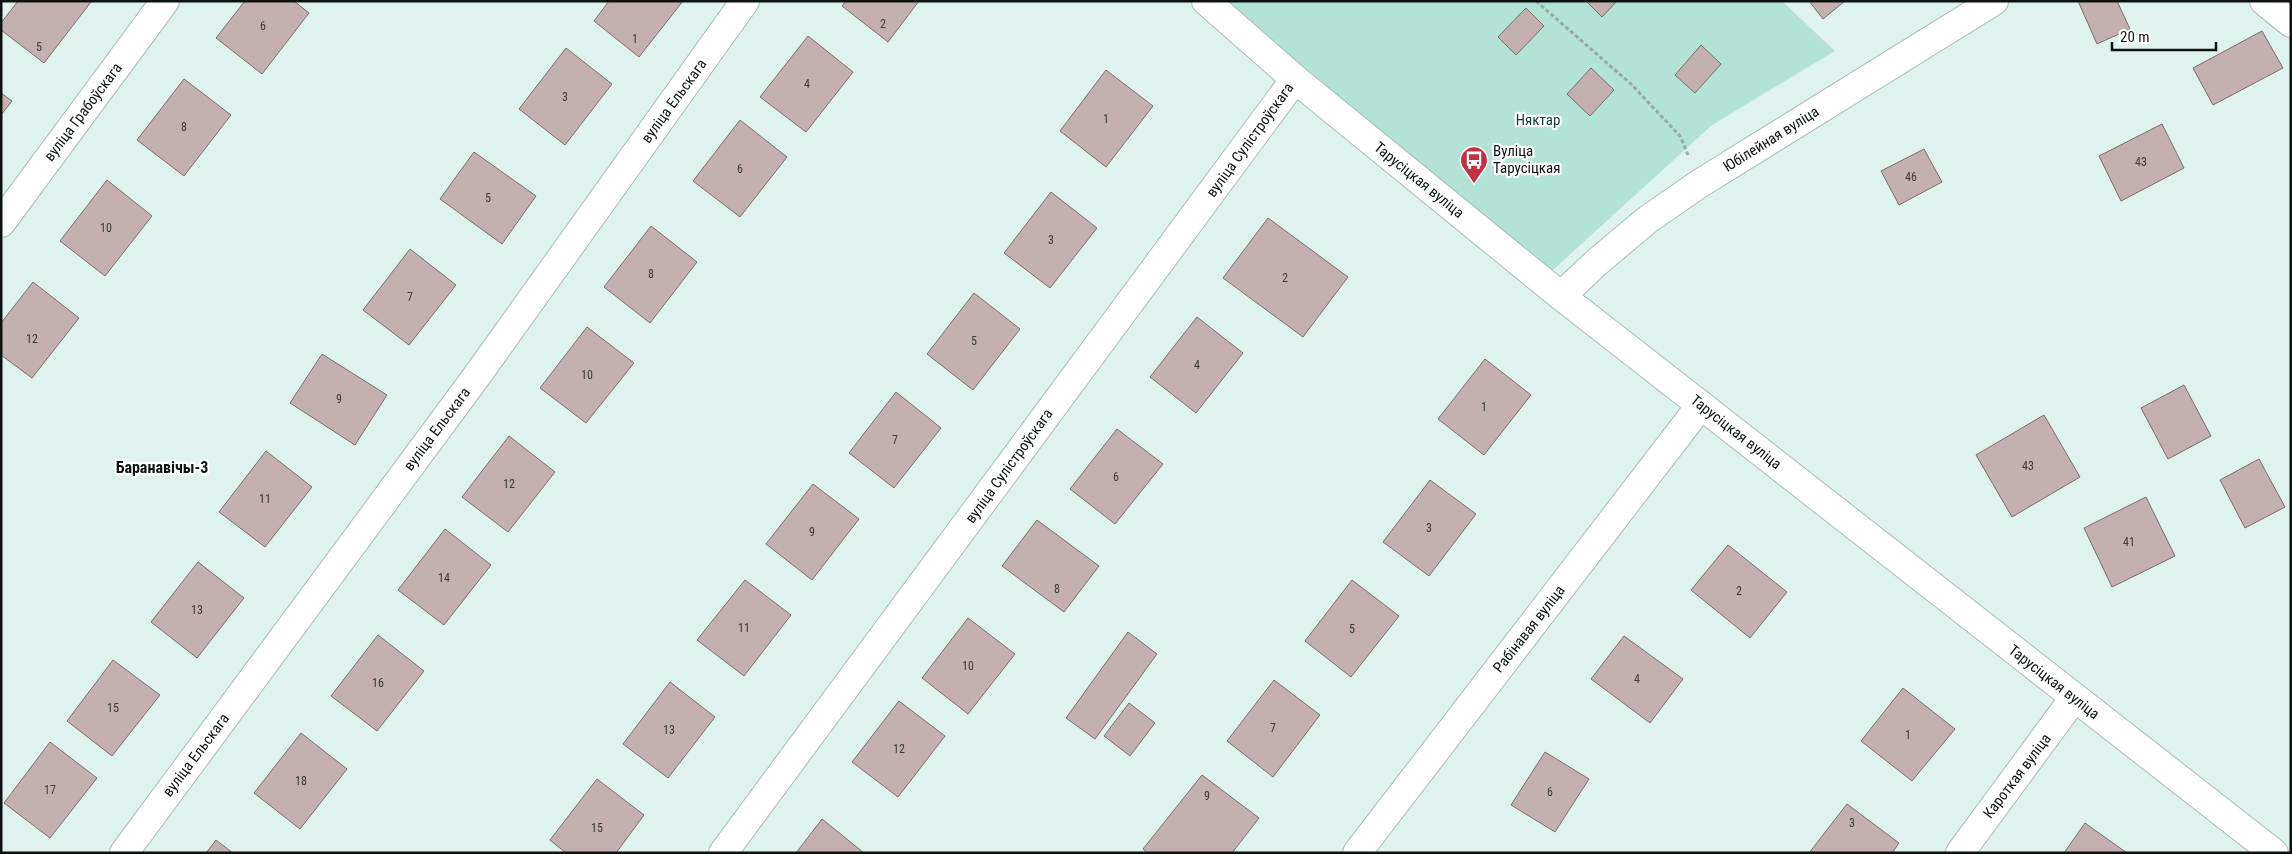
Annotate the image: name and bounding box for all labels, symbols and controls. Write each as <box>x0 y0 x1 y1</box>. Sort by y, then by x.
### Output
house number: 2 <box>880 17 886 31</box>
house number: 6 <box>260 19 266 33</box>
scale bar <box>2112 20 2216 52</box>
text: 20 m <box>2120 28 2150 46</box>
house number: 1 <box>632 32 638 46</box>
house number: 5 <box>36 40 42 54</box>
street label: вуліца Ельскага <box>638 56 710 146</box>
street label: вуліца Грабоўскага <box>40 59 126 165</box>
house number: 4 <box>804 77 810 91</box>
street label: вуліца Сулістроўскага <box>1202 79 1298 201</box>
house number: 3 <box>562 90 568 104</box>
street label: Юбілейная вуліца <box>1720 102 1822 176</box>
park label: Няктар <box>1516 111 1560 129</box>
house number: 1 <box>1103 112 1109 126</box>
house number: 8 <box>181 120 187 134</box>
street label: Тарусіцкая вуліца <box>1370 138 1468 222</box>
place label: Вуліца Тарусіцкая <box>1493 142 1561 177</box>
bus stop icon: Вуліца Тарусіцкая <box>1459 145 1489 184</box>
house number: 43 <box>2135 155 2147 169</box>
house number: 6 <box>737 162 743 176</box>
house number: 46 <box>1905 170 1917 184</box>
house number: 5 <box>485 191 491 205</box>
house number: 10 <box>100 221 112 235</box>
house number: 3 <box>1048 233 1054 247</box>
house number: 8 <box>648 267 654 281</box>
house number: 2 <box>1282 271 1288 285</box>
house number: 7 <box>407 290 413 304</box>
house number: 12 <box>26 332 38 346</box>
house number: 5 <box>971 334 977 348</box>
house number: 4 <box>1194 358 1200 372</box>
house number: 10 <box>581 368 593 382</box>
street label: вуліца Ельскага <box>400 384 474 474</box>
street label: Тарусіцкая вуліца <box>1687 391 1785 473</box>
house number: 9 <box>336 392 342 406</box>
house number: 1 <box>1481 400 1487 414</box>
street label: вуліца Сулістроўскага <box>961 405 1057 527</box>
house number: 7 <box>892 433 898 447</box>
district label: Баранавічы-3 <box>116 458 208 477</box>
house number: 43 <box>2022 459 2034 473</box>
house number: 6 <box>1113 470 1119 484</box>
house number: 12 <box>503 477 515 491</box>
house number: 11 <box>259 492 271 506</box>
house number: 3 <box>1426 521 1432 535</box>
house number: 9 <box>809 525 815 539</box>
house number: 41 <box>2123 535 2135 549</box>
house number: 14 <box>438 571 450 585</box>
house number: 8 <box>1054 582 1060 596</box>
street label: Рабінавая вуліца <box>1489 582 1569 676</box>
house number: 2 <box>1736 584 1742 598</box>
house number: 13 <box>191 603 203 617</box>
house number: 11 <box>738 621 750 635</box>
house number: 5 <box>1349 622 1355 636</box>
street label: Тарусіцкая вуліца <box>2005 641 2103 723</box>
house number: 10 <box>962 659 974 673</box>
house number: 4 <box>1634 672 1640 686</box>
house number: 16 <box>372 676 384 690</box>
house number: 15 <box>107 701 119 715</box>
street label: вуліца Ельскага <box>159 710 233 800</box>
house number: 7 <box>1270 721 1276 735</box>
house number: 13 <box>663 723 675 737</box>
house number: 1 <box>1905 728 1911 742</box>
street label: Кароткая вуліца <box>1979 730 2055 822</box>
house number: 12 <box>893 742 905 756</box>
house number: 18 <box>295 774 307 788</box>
house number: 17 <box>44 783 56 797</box>
house number: 6 <box>1547 785 1553 799</box>
house number: 9 <box>1204 789 1210 803</box>
house number: 3 <box>1849 816 1855 830</box>
house number: 15 <box>591 821 603 835</box>

